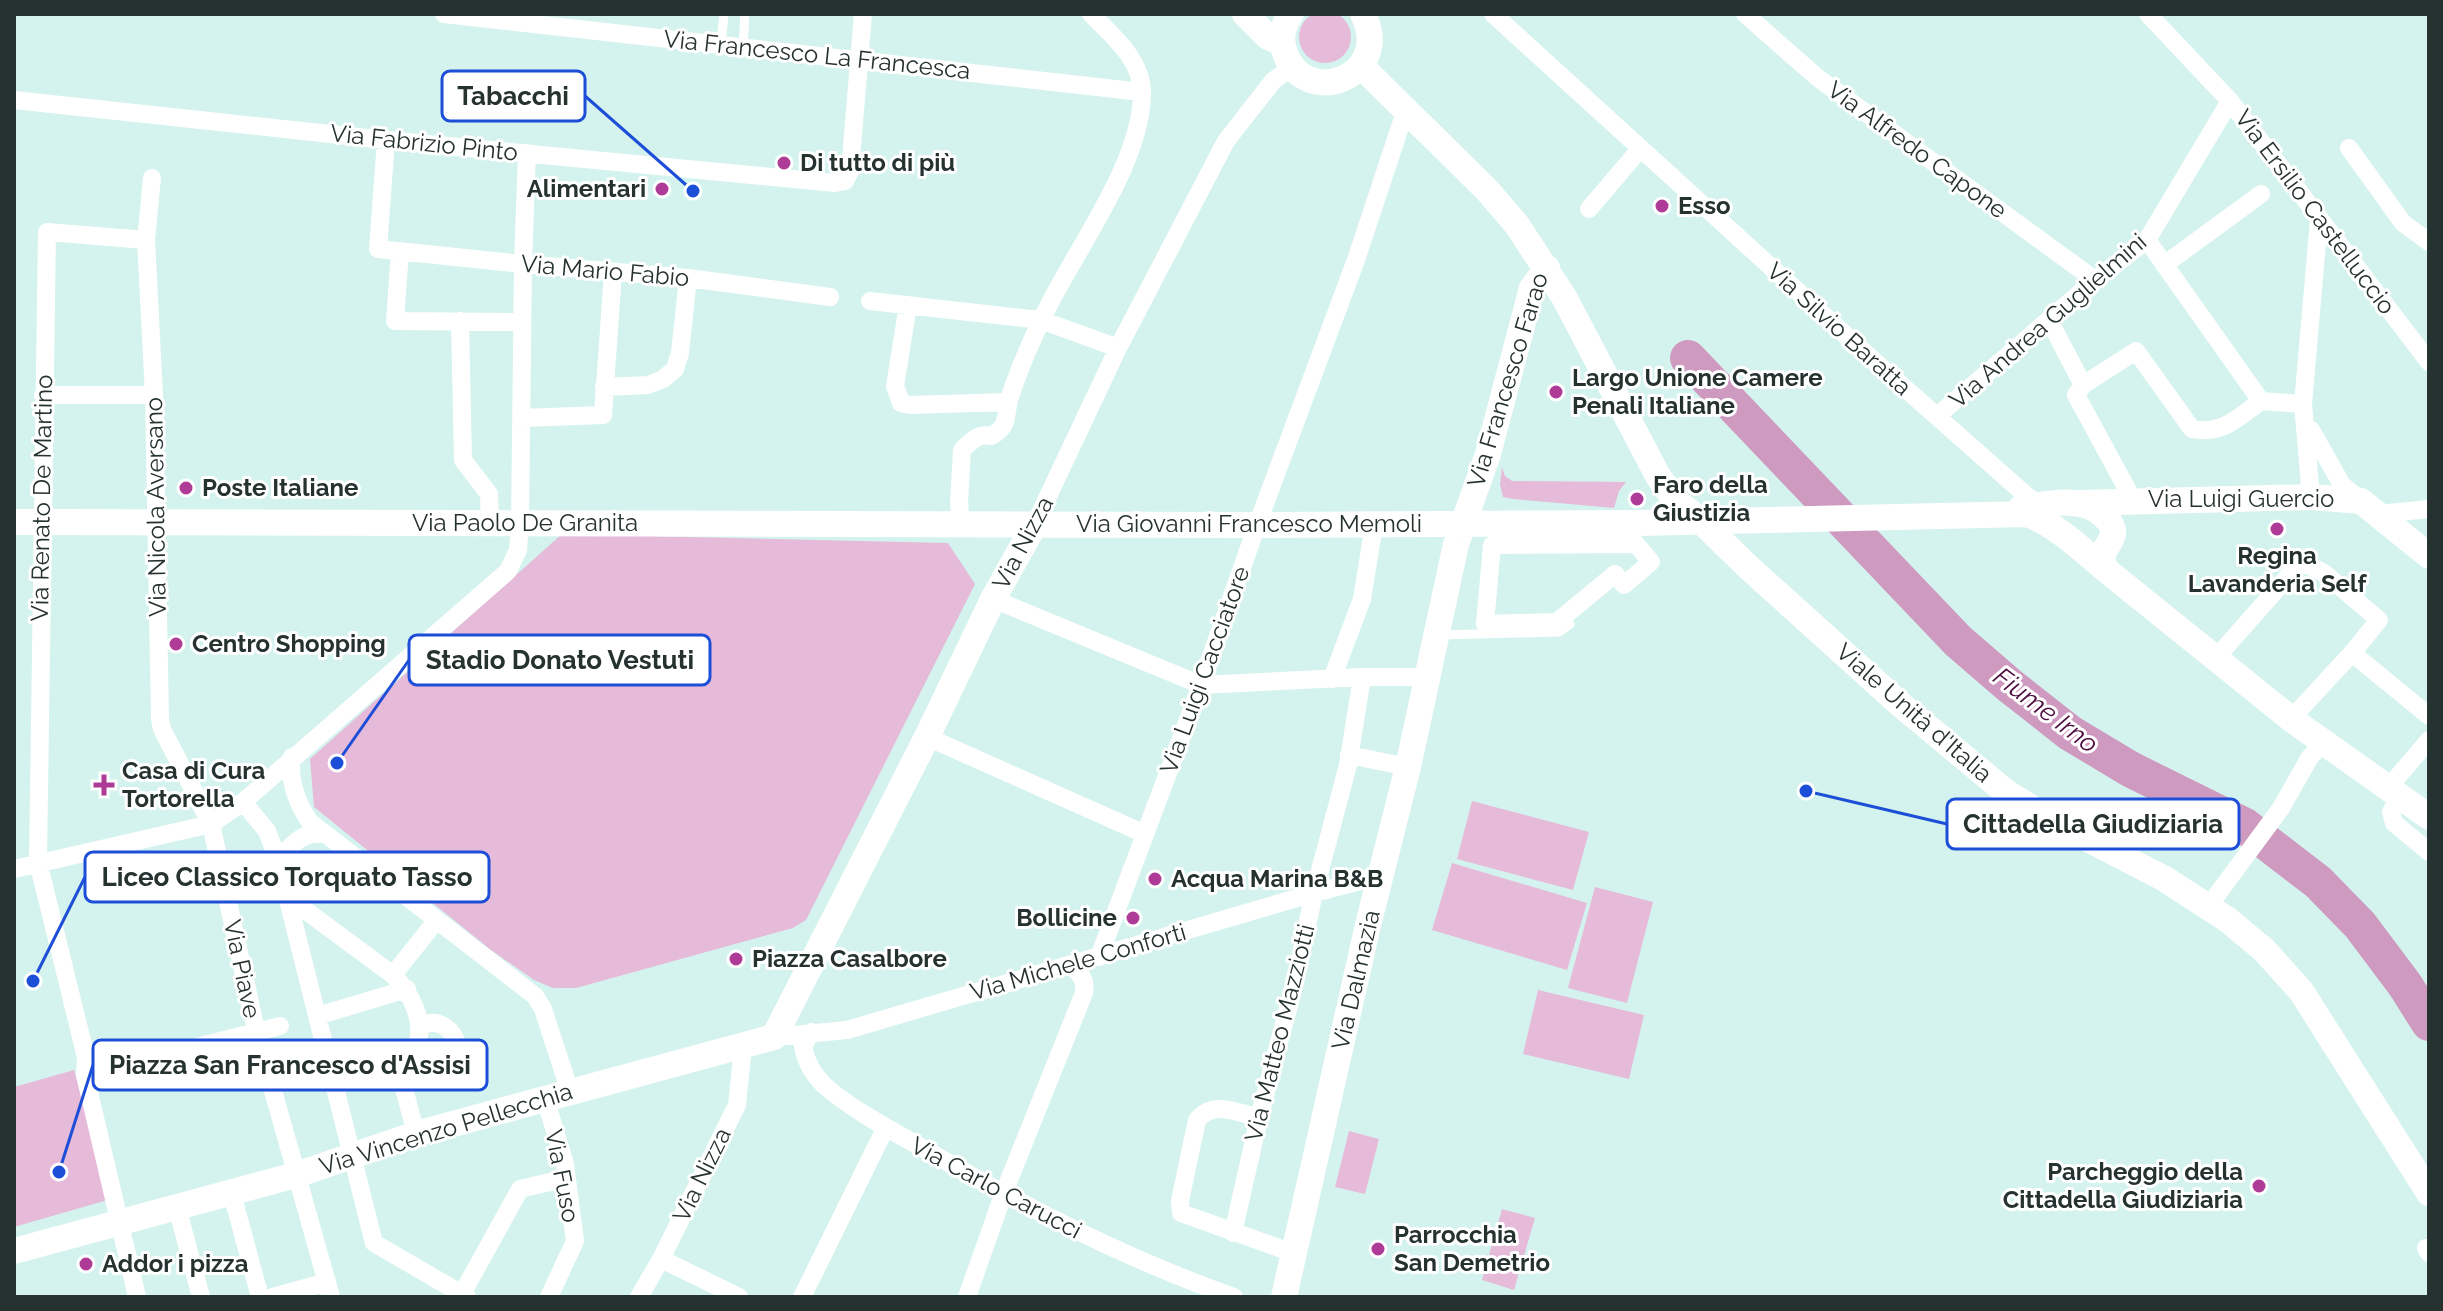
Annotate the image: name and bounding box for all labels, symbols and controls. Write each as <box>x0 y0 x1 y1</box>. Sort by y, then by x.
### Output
street label: Via Francesco La Francesca <box>662 24 972 85</box>
callout: Tabacchi <box>442 71 585 121</box>
street label: Via Alfredo Capone <box>1822 75 2013 224</box>
text: Tabacchi <box>457 81 569 111</box>
street label: Via Ersilio Castelluccio <box>2229 104 2402 320</box>
street label: Via Fabrizio Pinto <box>329 118 519 167</box>
place label: Di tutto di più <box>800 148 955 177</box>
marker: Di tutto di più <box>775 154 793 172</box>
place label: Alimentari <box>527 174 646 203</box>
marker: Alimentari <box>653 180 671 198</box>
place label: Esso <box>1678 191 1731 220</box>
marker: Esso <box>1653 197 1671 215</box>
street label: Via Andrea Guglielmini <box>1943 227 2152 414</box>
street label: Via Mario Fabio <box>520 249 690 292</box>
street label: Via Silvio Baratta <box>1761 256 1918 401</box>
street label: Via Francesco Farao <box>1461 269 1554 491</box>
place label: Largo Unione Camere Penali Italiane <box>1572 363 1823 420</box>
street label: Via Renato De Martino <box>25 374 58 622</box>
marker: Largo Unione Camere Penali Italiane <box>1547 383 1565 401</box>
street label: Via Nicola Aversano <box>139 397 172 617</box>
place label: Faro della Giustizia <box>1653 470 1768 527</box>
place label: Poste Italiane <box>202 473 358 502</box>
marker: Poste Italiane <box>177 479 195 497</box>
street label: Via Luigi Guercio <box>2148 484 2334 513</box>
marker: Faro della Giustizia <box>1628 490 1646 508</box>
street label: Via Nizza <box>986 491 1059 594</box>
street label: Via Paolo De Granita <box>412 508 638 537</box>
street label: Via Giovanni Francesco Memoli <box>1076 509 1422 538</box>
marker: Regina Lavanderia Self <box>2268 520 2286 538</box>
place label: Regina Lavanderia Self <box>2188 541 2367 598</box>
street label: Via Luigi Cacciatore <box>1154 562 1256 777</box>
place label: Centro Shopping <box>192 629 386 658</box>
marker: Centro Shopping <box>167 635 185 653</box>
callout: Stadio Donato Vestuti <box>409 635 710 685</box>
street label: Viale Unità d'Italia <box>1830 637 1998 788</box>
text: Stadio Donato Vestuti <box>426 645 694 675</box>
water label: Fiume Irno <box>1988 661 2104 759</box>
place label: Casa di Cura Tortorella <box>122 756 266 813</box>
marker: Casa di Cura Tortorella <box>93 774 115 796</box>
callout: Cittadella Giudiziaria <box>1947 799 2239 849</box>
text: Cittadella Giudiziaria <box>1963 809 2223 839</box>
callout: Liceo Classico Torquato Tasso <box>85 852 489 902</box>
text: Liceo Classico Torquato Tasso <box>102 862 472 892</box>
place label: Acqua Marina B&B <box>1171 864 1383 893</box>
marker: Acqua Marina B&B <box>1146 870 1164 888</box>
place label: Bollicine <box>1016 903 1117 932</box>
street label: Via Dalmazia <box>1325 907 1386 1053</box>
marker: Bollicine <box>1124 909 1142 927</box>
street label: Via Piave <box>218 917 267 1021</box>
street label: Via Michele Conforti <box>967 917 1189 1006</box>
street label: Via Matteo Mazziotti <box>1238 921 1321 1145</box>
place label: Piazza Casalbore <box>752 944 947 973</box>
marker: Piazza Casalbore <box>727 950 745 968</box>
callout: Piazza San Francesco d'Assisi <box>93 1040 487 1090</box>
text: Piazza San Francesco d'Assisi <box>109 1050 471 1080</box>
street label: Via Vincenzo Pellecchia <box>316 1076 576 1181</box>
street label: Via Nizza <box>666 1123 737 1227</box>
street label: Via Fuso <box>539 1127 586 1225</box>
street label: Via Carlo Carucci <box>906 1130 1087 1245</box>
place label: Parcheggio della Cittadella Giudiziaria <box>2003 1157 2243 1214</box>
marker: Parcheggio della Cittadella Giudiziaria <box>2250 1177 2268 1195</box>
place label: Parrocchia San Demetrio <box>1394 1220 1550 1277</box>
marker: Parrocchia San Demetrio <box>1369 1240 1387 1258</box>
place label: Addor i pizza <box>102 1249 249 1278</box>
marker: Addor i pizza <box>77 1255 95 1273</box>

